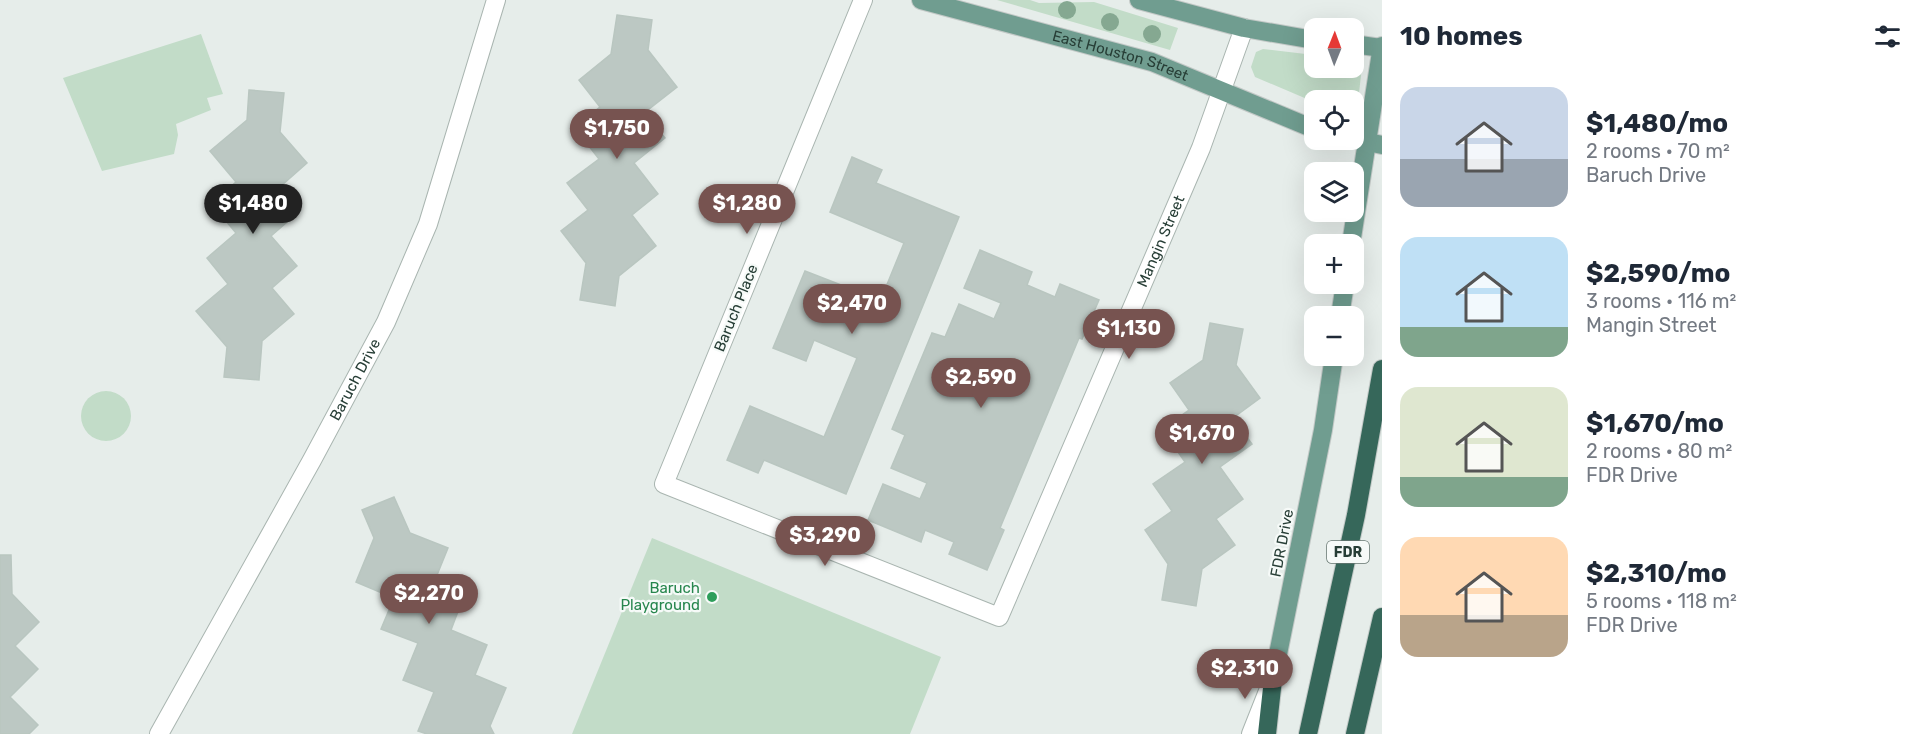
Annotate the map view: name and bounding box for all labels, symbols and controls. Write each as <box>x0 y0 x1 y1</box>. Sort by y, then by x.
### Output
north arrow <box>1304 18 1364 78</box>
map controls <box>1304 18 1364 366</box>
icon: filters <box>1871 20 1904 53</box>
text: 10 homes <box>1400 21 1523 52</box>
street label: East Houston Street <box>1050 27 1191 85</box>
button: locate <box>1304 90 1364 150</box>
text: $1,480/mo <box>1586 108 1728 139</box>
pin: $1,750 <box>568 109 666 160</box>
icon: home <box>1448 111 1520 183</box>
text: $1,750 <box>584 116 650 140</box>
text: 2 rooms · 70 m² <box>1586 139 1730 163</box>
button: layers <box>1304 162 1364 222</box>
text: Baruch Drive <box>1586 163 1706 187</box>
pin: $1,480 <box>204 184 302 235</box>
pin: $1,280 <box>698 184 796 235</box>
text: $1,480 <box>218 191 288 215</box>
text: $1,280 <box>713 191 782 215</box>
street label: Mangin Street <box>1133 192 1189 290</box>
button: + <box>1304 234 1364 294</box>
text: $2,590/mo <box>1586 258 1730 289</box>
icon: home <box>1448 261 1520 333</box>
street label: Baruch Place <box>710 262 762 354</box>
pin: $2,470 <box>803 284 901 335</box>
text: 3 rooms · 116 m² <box>1586 289 1736 313</box>
text: $2,470 <box>817 291 887 315</box>
button: − <box>1304 306 1364 366</box>
pin: $1,130 <box>1080 309 1178 360</box>
text: Mangin Street <box>1586 313 1717 337</box>
text: $1,130 <box>1097 316 1161 340</box>
street label: Baruch Drive <box>326 336 384 424</box>
pin: $2,590 <box>932 358 1030 409</box>
text: $2,590 <box>945 365 1017 389</box>
text: $1,670/mo <box>1586 408 1724 439</box>
icon: home <box>1448 411 1520 483</box>
pin: $1,670 <box>1153 414 1251 465</box>
text: $1,670 <box>1169 421 1235 445</box>
text: 2 rooms · 80 m² <box>1586 439 1732 463</box>
text: FDR Drive <box>1586 463 1678 487</box>
street label: FDR Drive <box>1267 508 1297 578</box>
pin: $3,290 <box>776 516 874 567</box>
text: $3,290 <box>789 523 861 547</box>
road number: FDR <box>1327 541 1369 563</box>
text: $2,310/mo <box>1586 558 1727 589</box>
icon: home <box>1448 561 1520 633</box>
pin: $2,270 <box>380 574 478 625</box>
place label: Baruch Playground <box>620 579 700 614</box>
text: $2,270 <box>394 581 464 605</box>
text: 5 rooms · 118 m² <box>1586 589 1737 613</box>
marker: Baruch Playground <box>705 590 719 604</box>
text: FDR Drive <box>1586 613 1678 637</box>
pin: $2,310 <box>1196 649 1294 700</box>
text: $2,310 <box>1211 656 1279 680</box>

